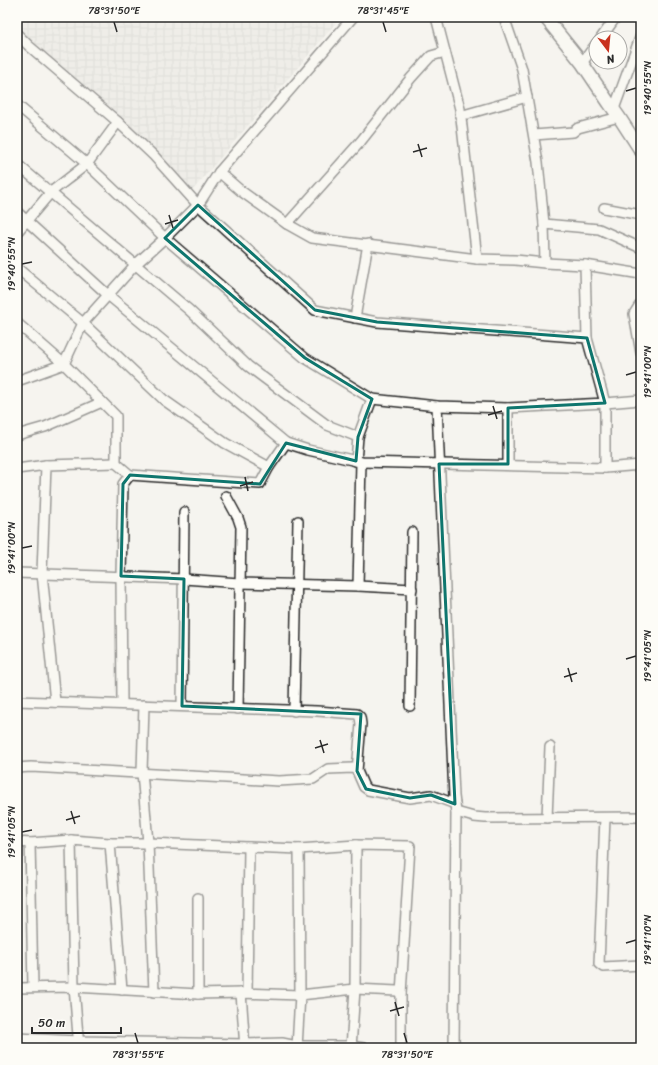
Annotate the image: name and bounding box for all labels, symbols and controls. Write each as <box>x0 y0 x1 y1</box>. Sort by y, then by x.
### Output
text: 78°31'50"E <box>88 2 141 20</box>
text: 78°31'45"E <box>357 2 410 20</box>
north arrow <box>588 30 628 70</box>
text: N <box>604 49 618 69</box>
text: 19°40'55"N <box>639 61 657 115</box>
text: 19°40'55"N <box>3 237 21 291</box>
text: 19°41'00"N <box>639 346 657 398</box>
text: 19°41'00"N <box>3 522 21 574</box>
text: 19°41'05"N <box>639 630 657 682</box>
text: 19°41'05"N <box>3 806 21 858</box>
text: 19°41'10"N <box>639 915 657 965</box>
scale bar <box>32 1009 121 1035</box>
text: 50 m <box>38 1012 65 1034</box>
text: 78°31'55"E <box>112 1046 165 1064</box>
text: 78°31'50"E <box>381 1046 434 1064</box>

